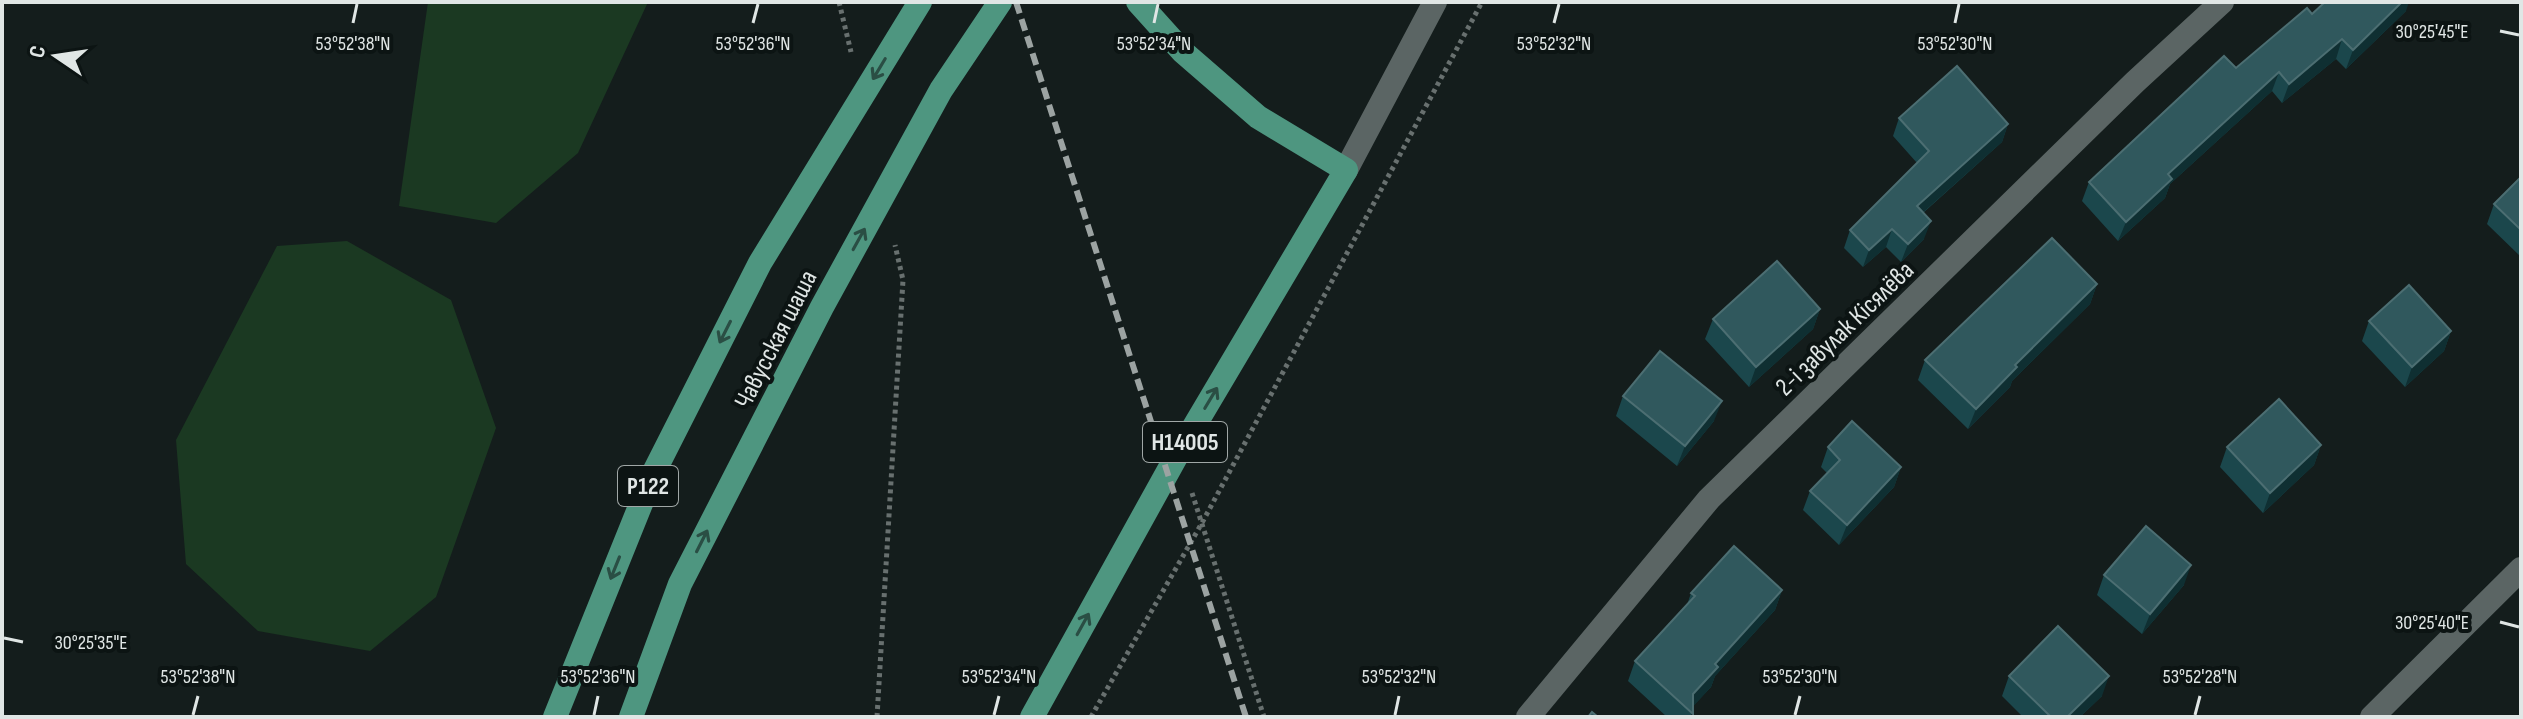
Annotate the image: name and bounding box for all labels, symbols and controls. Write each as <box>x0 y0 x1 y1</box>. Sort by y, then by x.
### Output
north arrow <box>16 16 96 96</box>
text: 30°25'45"E <box>2395 20 2469 44</box>
text: 53°52'38"N <box>316 32 390 56</box>
text: 53°52'36"N <box>716 32 790 56</box>
text: 53°52'34"N <box>1117 32 1191 56</box>
text: 53°52'32"N <box>1517 32 1591 56</box>
text: 53°52'30"N <box>1917 32 1993 56</box>
text: С <box>24 43 52 60</box>
one-way arrow <box>871 57 887 79</box>
one-way arrow <box>852 228 868 251</box>
street label: 2-і завулак Кісялёва <box>1769 255 1921 403</box>
street label: Чавусская шаша <box>728 265 824 414</box>
one-way arrow <box>716 320 732 344</box>
one-way arrow <box>1203 387 1219 410</box>
road number: Н14005 <box>1143 422 1227 462</box>
road number: Р122 <box>618 466 678 506</box>
one-way arrow <box>695 530 710 553</box>
one-way arrow <box>607 555 621 580</box>
text: 30°25'40"E <box>2395 611 2469 635</box>
one-way arrow <box>1076 613 1092 636</box>
text: 30°25'35"E <box>54 631 128 655</box>
text: 53°52'38"N <box>161 665 235 689</box>
text: 53°52'36"N <box>561 665 635 689</box>
text: 53°52'34"N <box>962 665 1036 689</box>
text: 53°52'32"N <box>1362 665 1436 689</box>
text: 53°52'30"N <box>1762 665 1838 689</box>
text: 53°52'28"N <box>2163 665 2237 689</box>

